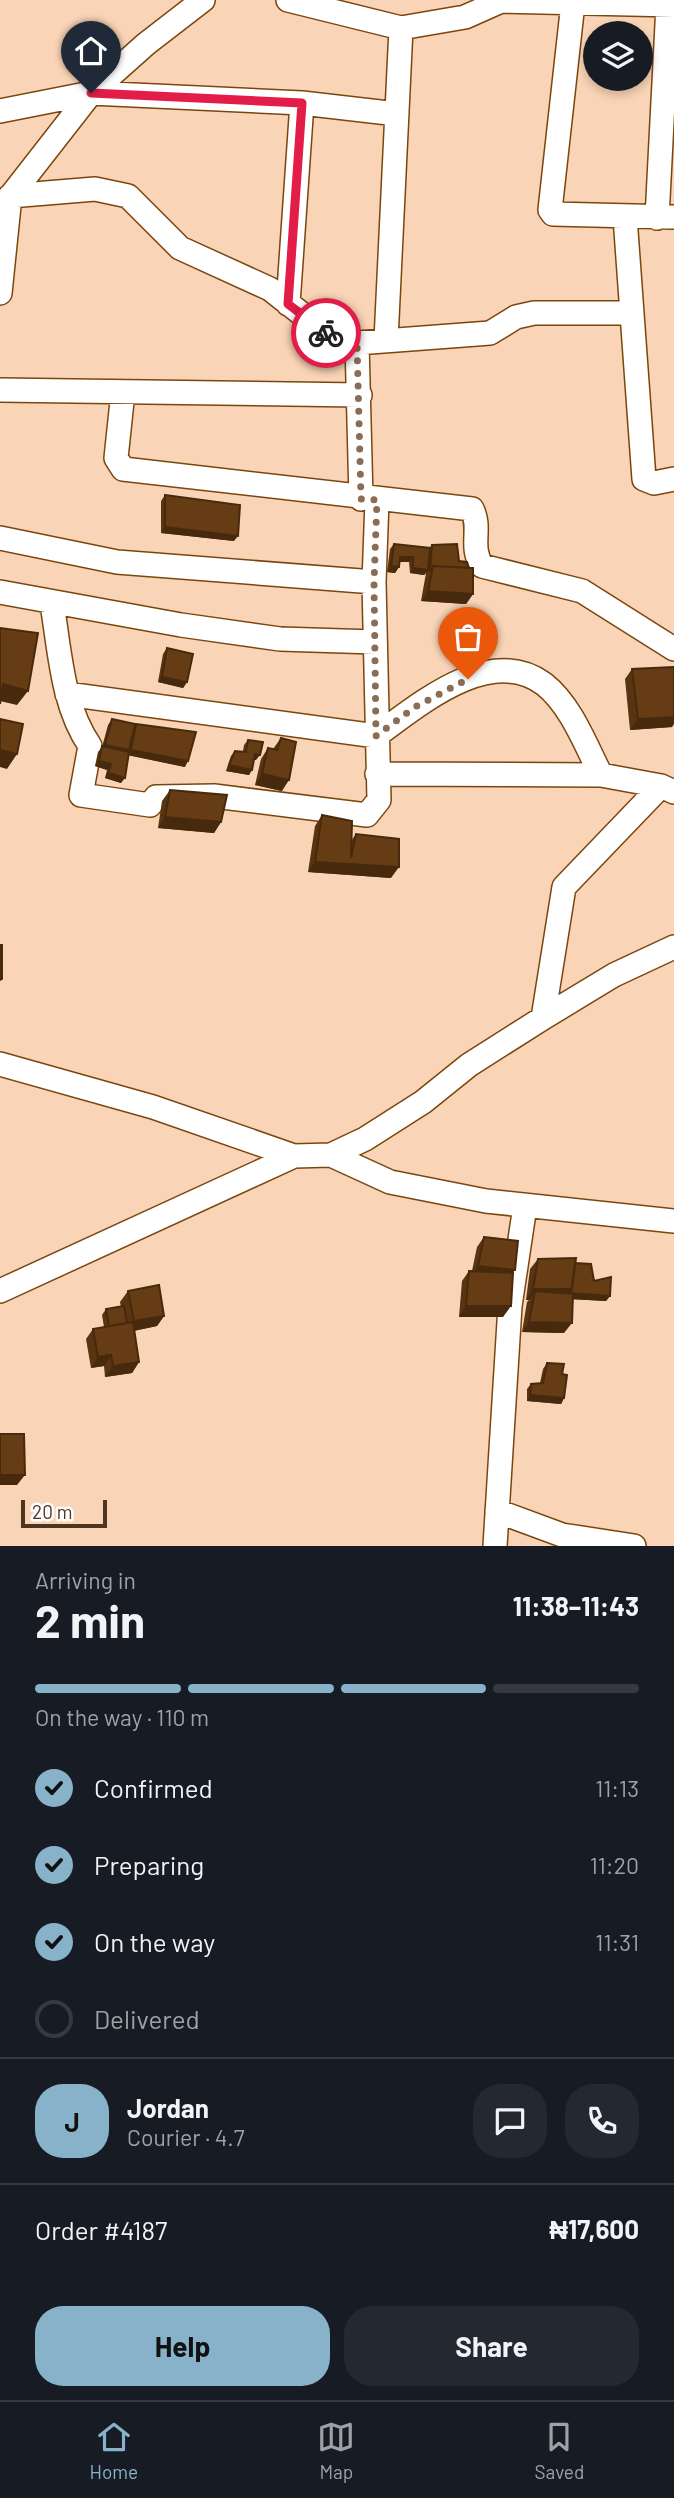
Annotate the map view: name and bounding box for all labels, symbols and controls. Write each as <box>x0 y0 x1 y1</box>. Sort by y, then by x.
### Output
pin <box>61 21 121 93</box>
map controls <box>583 21 653 91</box>
button: layers <box>583 21 653 91</box>
icon: home <box>72 32 110 70</box>
courier <box>291 298 361 368</box>
icon: bike <box>307 314 345 352</box>
pin <box>438 607 498 679</box>
icon: bag <box>449 618 487 656</box>
scale bar <box>21 1497 107 1529</box>
text: 20 m <box>32 1500 72 1523</box>
text: Arriving in <box>35 1566 136 1594</box>
text: 11:38–11:43 <box>513 1590 639 1621</box>
text: 2 min <box>35 1592 145 1647</box>
text: On the way · 110 m <box>35 1703 209 1731</box>
icon: check <box>35 1769 73 1807</box>
text: Confirmed <box>94 1772 213 1803</box>
text: 11:13 <box>595 1774 639 1802</box>
icon: check <box>35 1846 73 1884</box>
text: Preparing <box>94 1849 204 1880</box>
text: 11:20 <box>590 1851 639 1879</box>
icon: check <box>35 1923 73 1961</box>
text: On the way <box>94 1926 215 1957</box>
text: 11:31 <box>595 1928 639 1956</box>
text: Delivered <box>94 2003 200 2034</box>
button: chat <box>473 2084 547 2158</box>
button: phone <box>565 2084 639 2158</box>
text: Jordan <box>127 2092 209 2123</box>
text: J <box>64 2106 80 2137</box>
text: Courier · 4.7 <box>127 2123 245 2151</box>
text: ₦17,600 <box>549 2213 639 2244</box>
text: Order #4187 <box>35 2214 167 2245</box>
button: Help <box>35 2306 330 2386</box>
button: Share <box>344 2306 639 2386</box>
tab: Home <box>90 2418 138 2483</box>
tab: Map <box>317 2418 355 2483</box>
tab: Saved <box>535 2418 584 2483</box>

